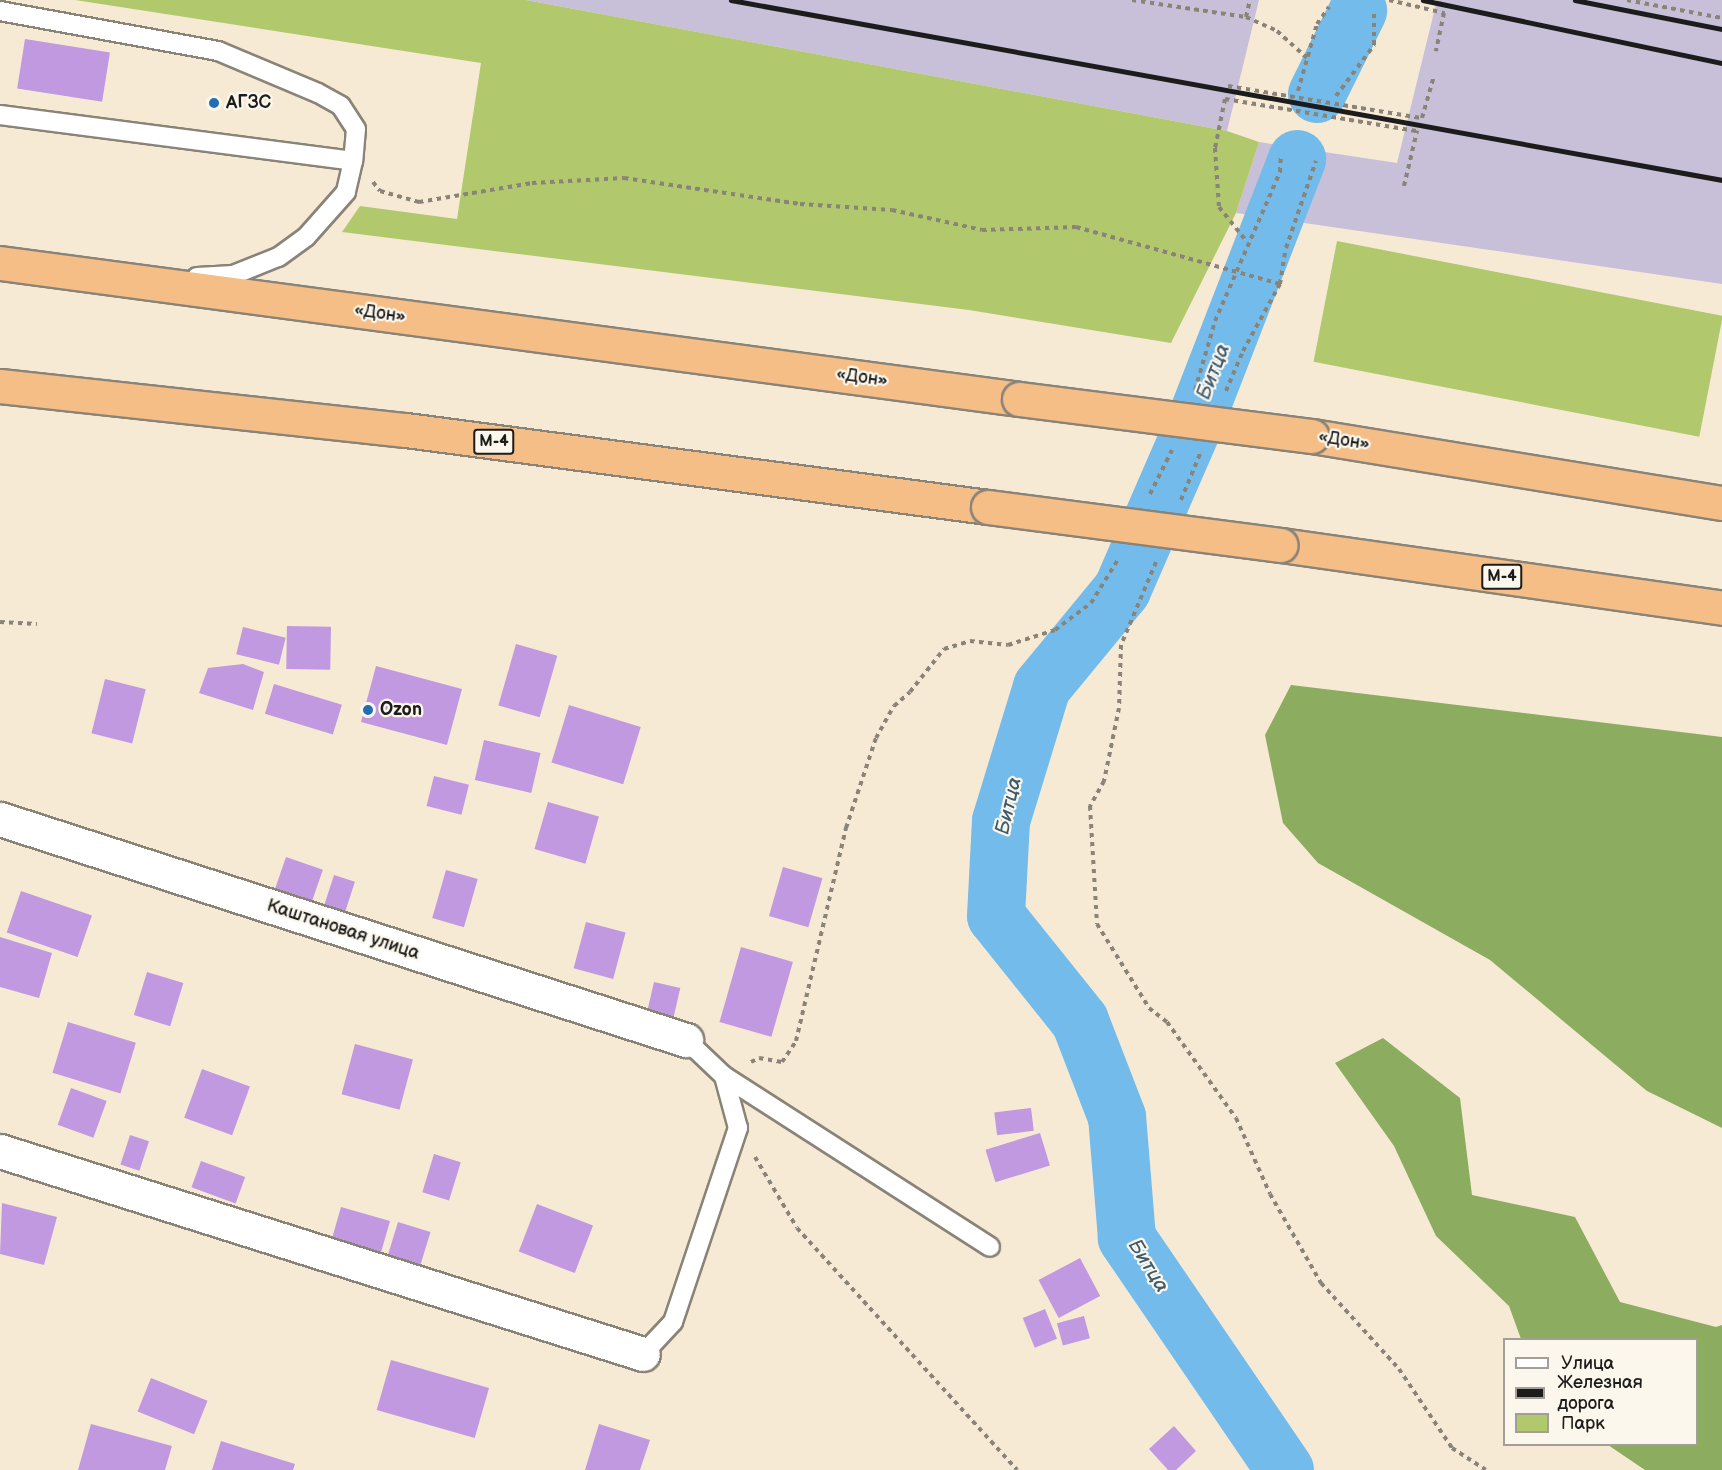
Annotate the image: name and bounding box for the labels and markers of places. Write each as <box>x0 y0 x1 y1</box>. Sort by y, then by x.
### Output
place label: АГЗС <box>226 92 271 114</box>
marker: АГЗС <box>207 96 221 110</box>
place label: Ozon <box>380 699 422 721</box>
marker: Ozon <box>361 703 375 717</box>

